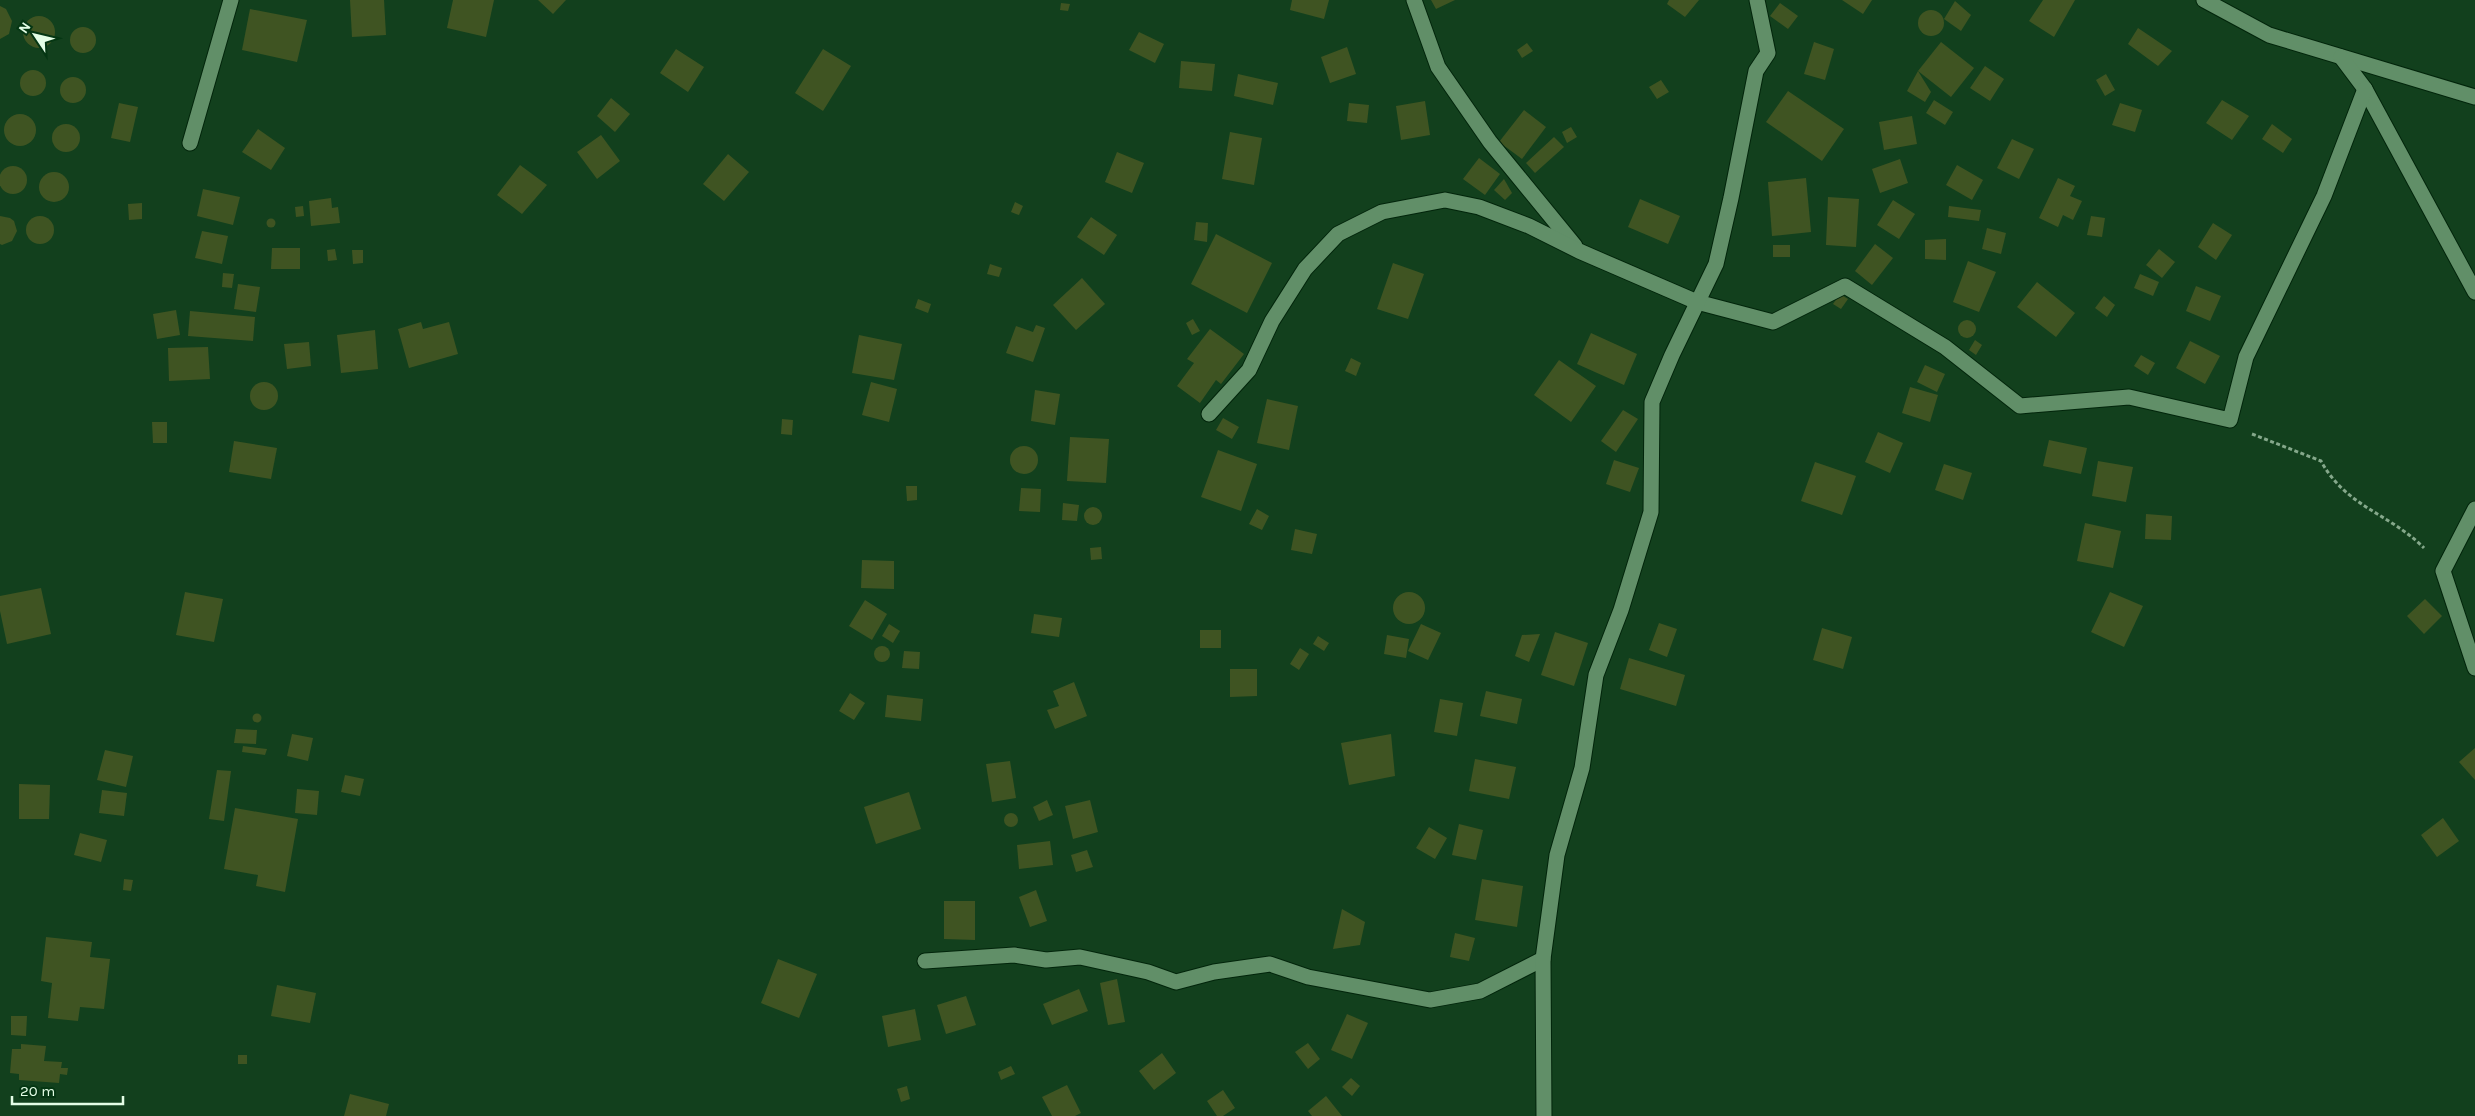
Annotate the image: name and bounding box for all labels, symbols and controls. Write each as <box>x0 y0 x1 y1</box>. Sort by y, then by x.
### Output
north arrow <box>10 10 60 60</box>
text: N <box>15 19 35 37</box>
scale bar <box>12 1074 124 1106</box>
text: 20 m <box>20 1082 55 1100</box>

